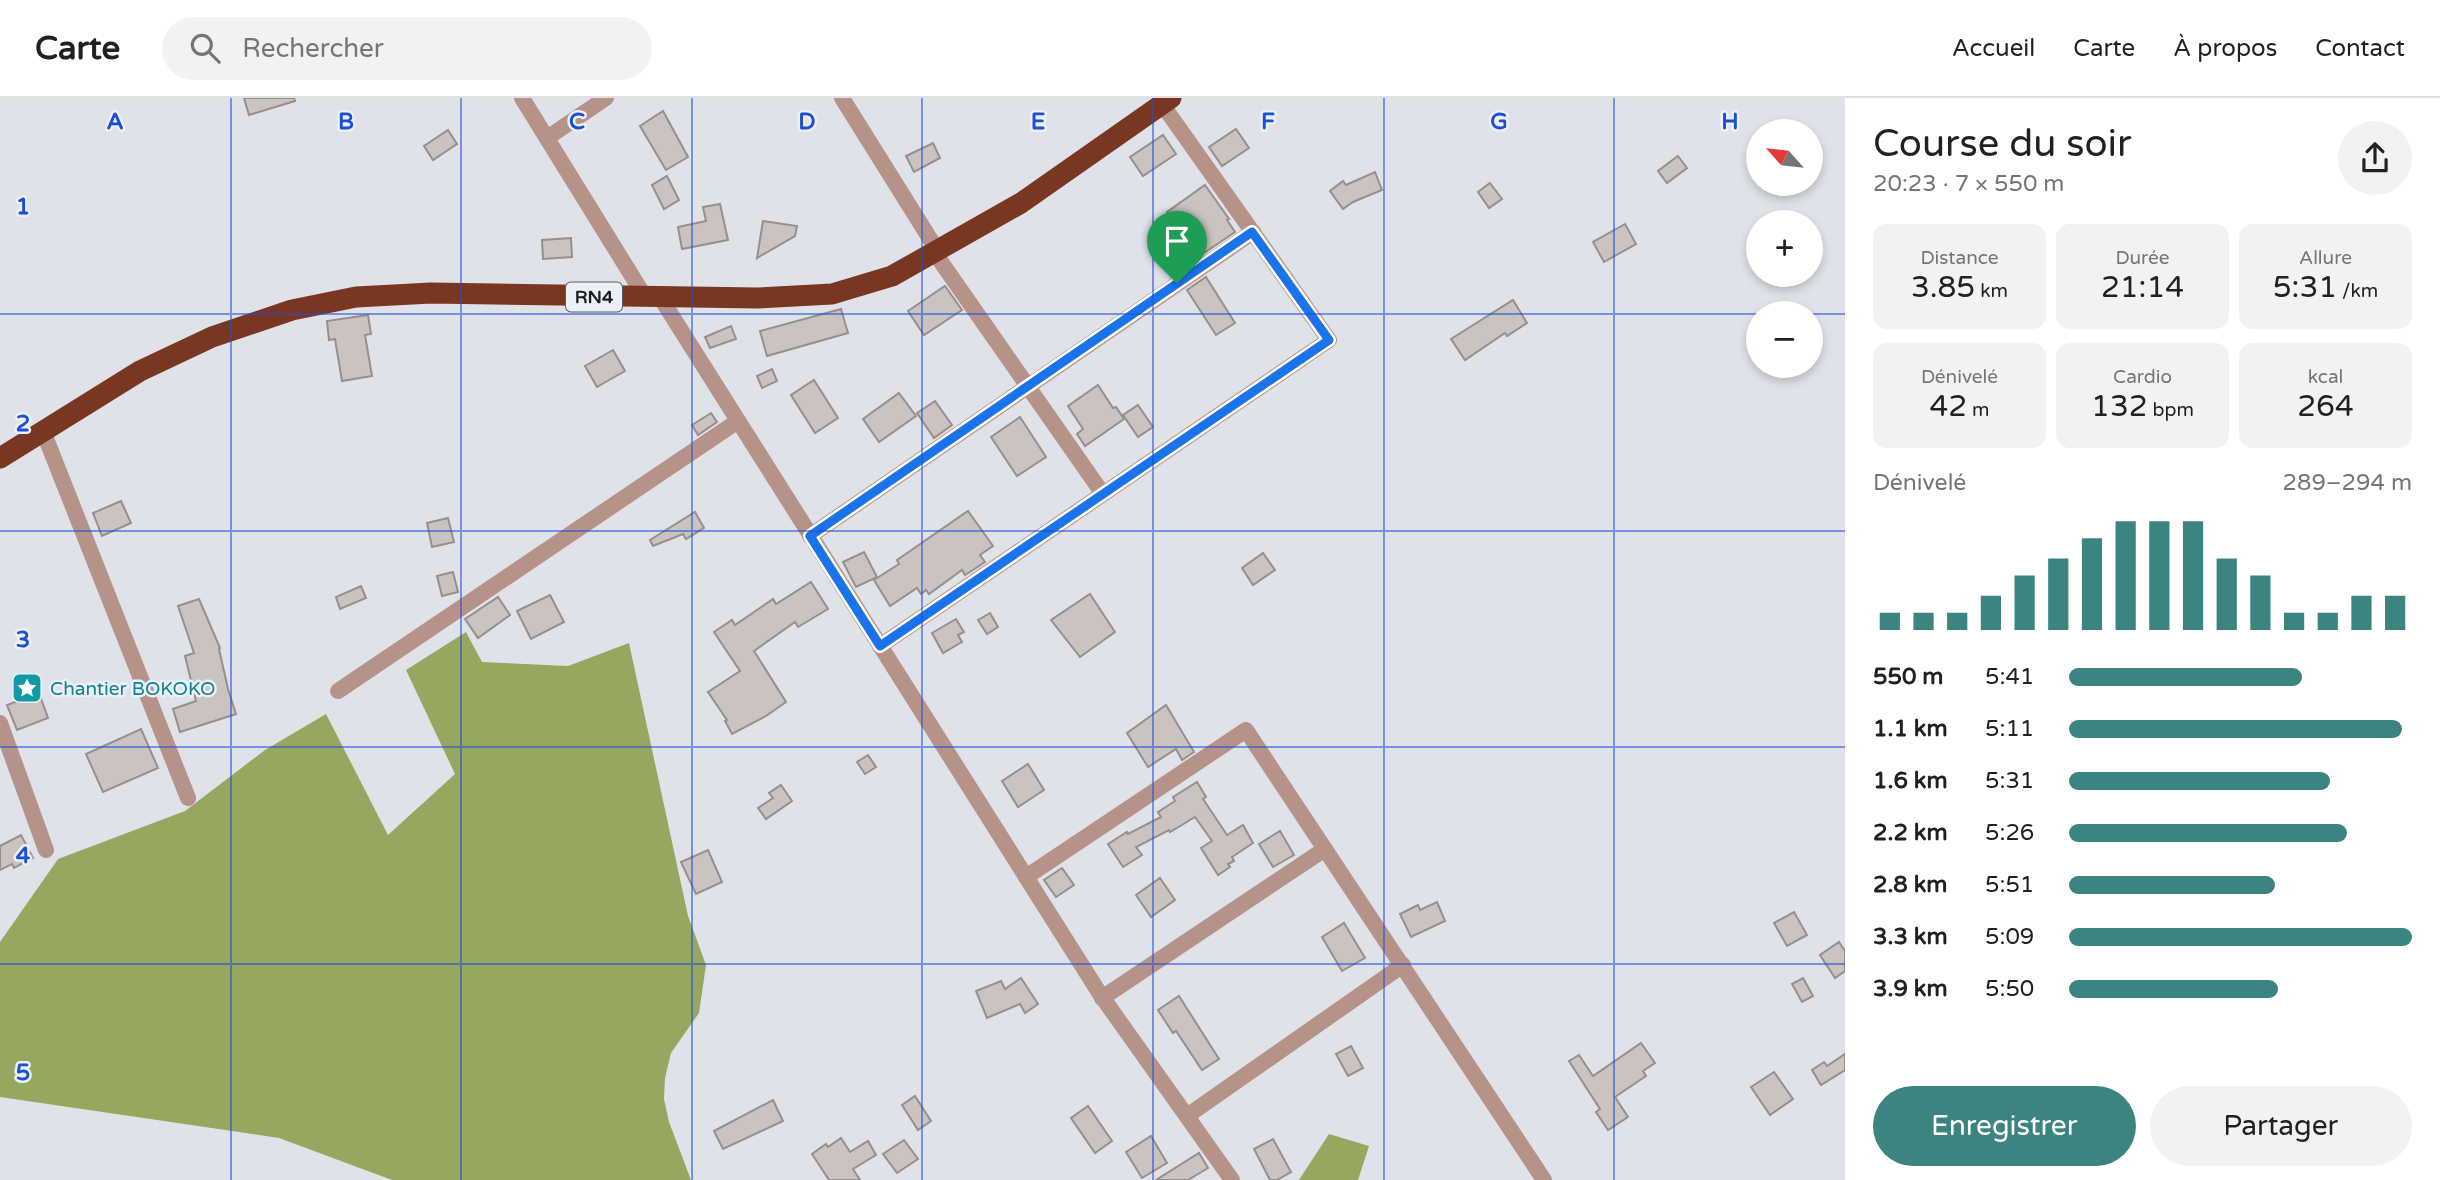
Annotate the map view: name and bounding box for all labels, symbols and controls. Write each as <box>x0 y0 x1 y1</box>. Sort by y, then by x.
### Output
search box <box>162 17 652 80</box>
text: Carte <box>35 29 120 68</box>
icon: search <box>186 29 224 67</box>
text: Rechercher <box>242 33 384 64</box>
text: Accueil <box>1952 34 2035 63</box>
text: Carte <box>2073 34 2135 63</box>
text: À propos <box>2173 34 2277 63</box>
text: Contact <box>2315 34 2405 63</box>
text: A <box>106 108 124 136</box>
text: B <box>338 108 354 136</box>
text: C <box>569 108 585 136</box>
text: D <box>798 108 816 136</box>
text: E <box>1031 108 1045 136</box>
text: F <box>1261 108 1275 136</box>
text: G <box>1490 108 1508 136</box>
text: H <box>1721 108 1739 136</box>
north arrow <box>1746 119 1824 196</box>
map controls <box>1746 119 1823 378</box>
text: Course du soir <box>1873 121 2132 167</box>
button: share <box>2338 121 2412 195</box>
text: 20:23 · 7 × 550 m <box>1873 170 2064 198</box>
text: 1 <box>16 193 30 221</box>
button: + <box>1746 210 1823 287</box>
pin <box>1147 211 1207 283</box>
icon: arrive <box>1158 222 1196 260</box>
text: Distance <box>1920 247 1999 269</box>
text: Durée <box>2115 247 2170 269</box>
text: Allure <box>2299 247 2352 269</box>
text: 3.85 <box>1911 269 1975 306</box>
text: 21:14 <box>2101 269 2184 306</box>
text: 5:31 <box>2273 269 2337 306</box>
text: km <box>1975 280 2008 302</box>
text: /km <box>2337 280 2378 302</box>
road number: RN4 <box>566 282 622 312</box>
button: − <box>1746 301 1823 378</box>
text: Dénivelé <box>1921 366 1998 388</box>
text: Cardio <box>2113 366 2172 388</box>
text: kcal <box>2308 366 2343 388</box>
text: 42 <box>1929 388 1967 425</box>
text: 132 <box>2091 388 2148 425</box>
text: 264 <box>2297 388 2354 425</box>
text: m <box>1967 399 1990 421</box>
text: bpm <box>2148 399 2194 421</box>
text: 2 <box>16 410 30 438</box>
text: Dénivelé <box>1873 469 1966 497</box>
text: 289–294 m <box>2283 469 2412 497</box>
text: 3 <box>16 626 30 654</box>
text: 550 m <box>1873 663 1943 691</box>
text: 5:41 <box>1985 663 2034 691</box>
place icon: Chantier BOKOKO <box>10 671 44 705</box>
place label: Chantier BOKOKO <box>50 678 216 700</box>
text: 1.1 km <box>1873 715 1948 743</box>
text: 5:11 <box>1985 715 2034 743</box>
text: 1.6 km <box>1873 767 1948 795</box>
text: 5:31 <box>1985 767 2034 795</box>
text: 2.2 km <box>1873 819 1948 847</box>
text: 5:26 <box>1985 819 2034 847</box>
text: 4 <box>16 842 31 870</box>
text: 2.8 km <box>1873 871 1947 899</box>
text: 5:51 <box>1985 871 2034 899</box>
text: 3.3 km <box>1873 923 1948 951</box>
text: 5:09 <box>1985 923 2034 951</box>
text: 3.9 km <box>1873 975 1948 1003</box>
text: 5:50 <box>1985 975 2034 1003</box>
text: 5 <box>16 1059 30 1087</box>
button: Enregistrer <box>1873 1086 2136 1166</box>
button: Partager <box>2150 1086 2412 1166</box>

